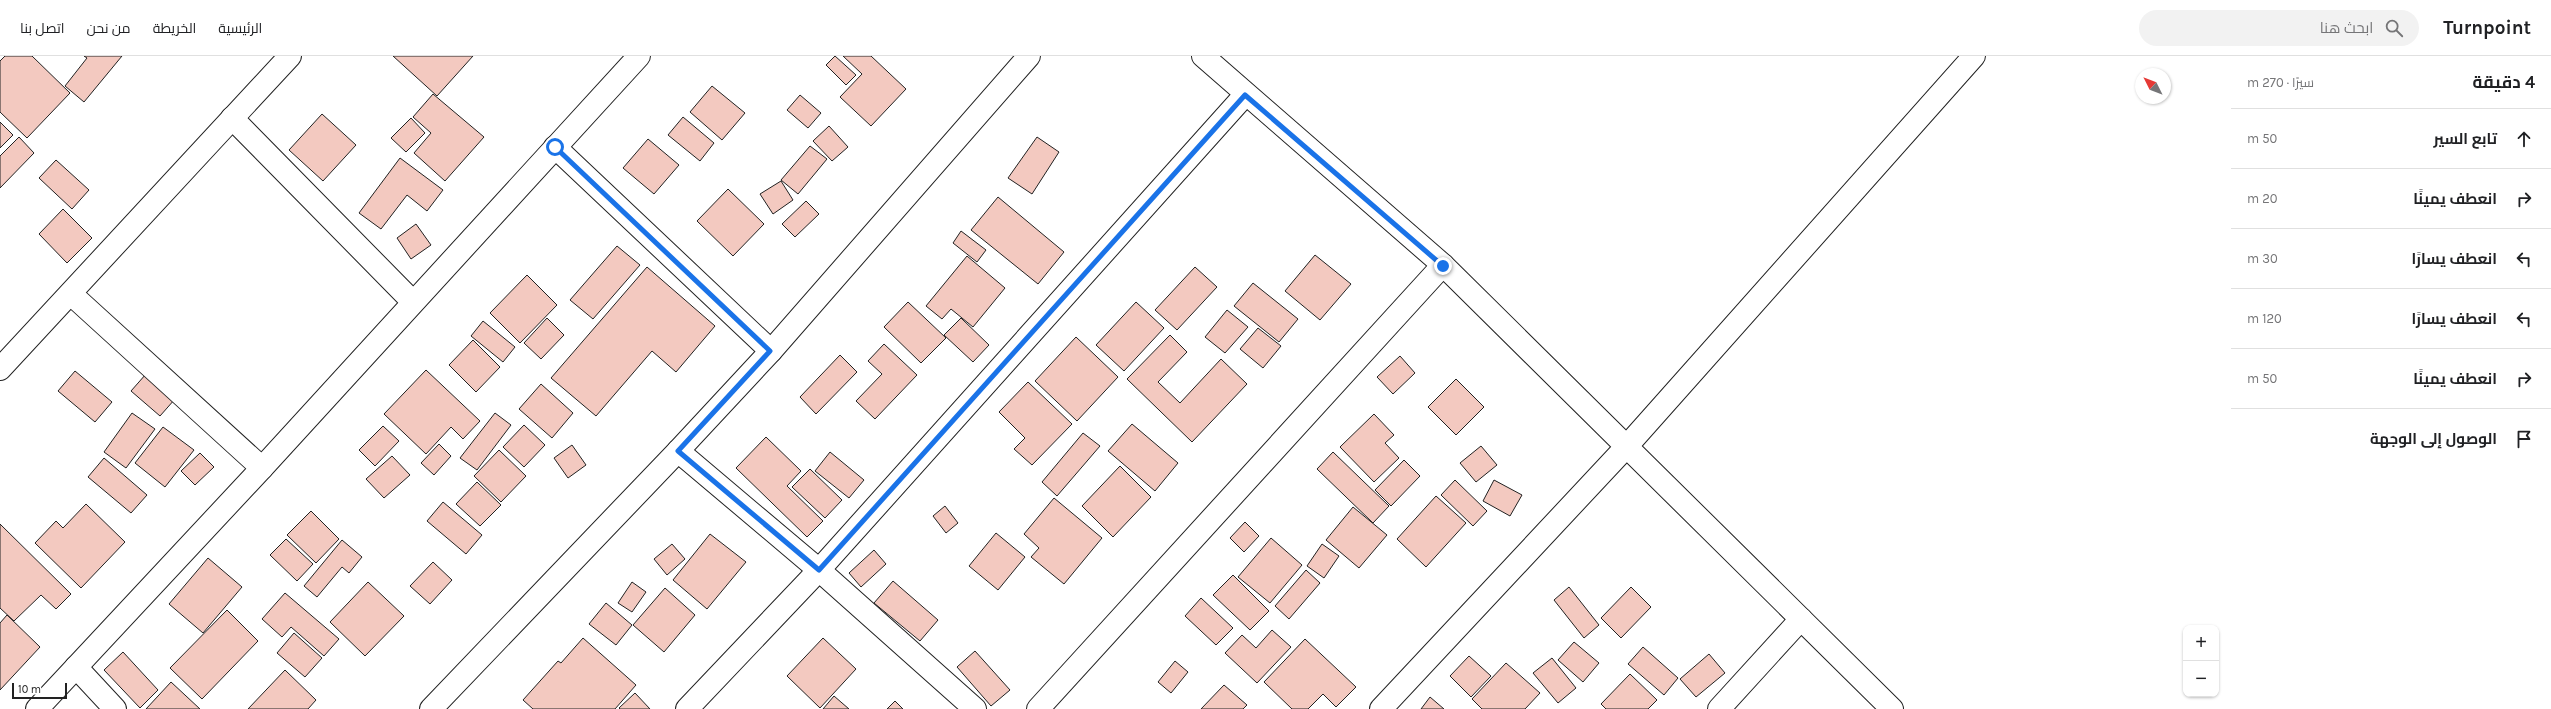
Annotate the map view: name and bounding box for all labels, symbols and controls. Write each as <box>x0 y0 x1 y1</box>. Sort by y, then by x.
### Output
search box <box>2139 10 2419 46</box>
icon: search <box>2383 17 2405 39</box>
text: Turnpoint <box>2443 17 2531 39</box>
text: ابحث هنا <box>2320 19 2373 37</box>
text: اتصل بنا <box>20 20 65 37</box>
text: من نحن <box>87 20 131 37</box>
text: الخريطة <box>153 20 196 37</box>
text: الرئيسية <box>218 20 262 37</box>
north arrow <box>2135 68 2171 104</box>
text: 4 دقيقة <box>2473 72 2535 92</box>
text: سيرًا · 270 m <box>2247 75 2314 90</box>
icon: ahead <box>2513 128 2535 150</box>
text: تابع السير <box>2434 130 2497 148</box>
text: 50 m <box>2247 131 2277 146</box>
route start <box>546 138 564 156</box>
icon: right <box>2513 188 2535 210</box>
text: انعطف يمينًا <box>2413 190 2497 208</box>
text: 20 m <box>2247 191 2278 206</box>
icon: left <box>2513 248 2535 270</box>
text: انعطف يسارًا <box>2411 250 2497 268</box>
text: 30 m <box>2247 251 2278 266</box>
route end <box>1434 257 1452 275</box>
icon: left <box>2513 308 2535 330</box>
text: انعطف يسارًا <box>2411 310 2497 328</box>
text: 120 m <box>2247 311 2282 326</box>
icon: right <box>2513 368 2535 390</box>
text: انعطف يمينًا <box>2413 370 2497 388</box>
text: 50 m <box>2247 371 2277 386</box>
icon: arrive <box>2513 428 2535 450</box>
text: الوصول إلى الوجهة <box>2370 430 2497 448</box>
map controls <box>2183 625 2219 697</box>
button: + <box>2183 625 2219 661</box>
button: − <box>2183 661 2219 697</box>
scale bar <box>12 681 67 700</box>
text: 10 m <box>18 683 41 696</box>

